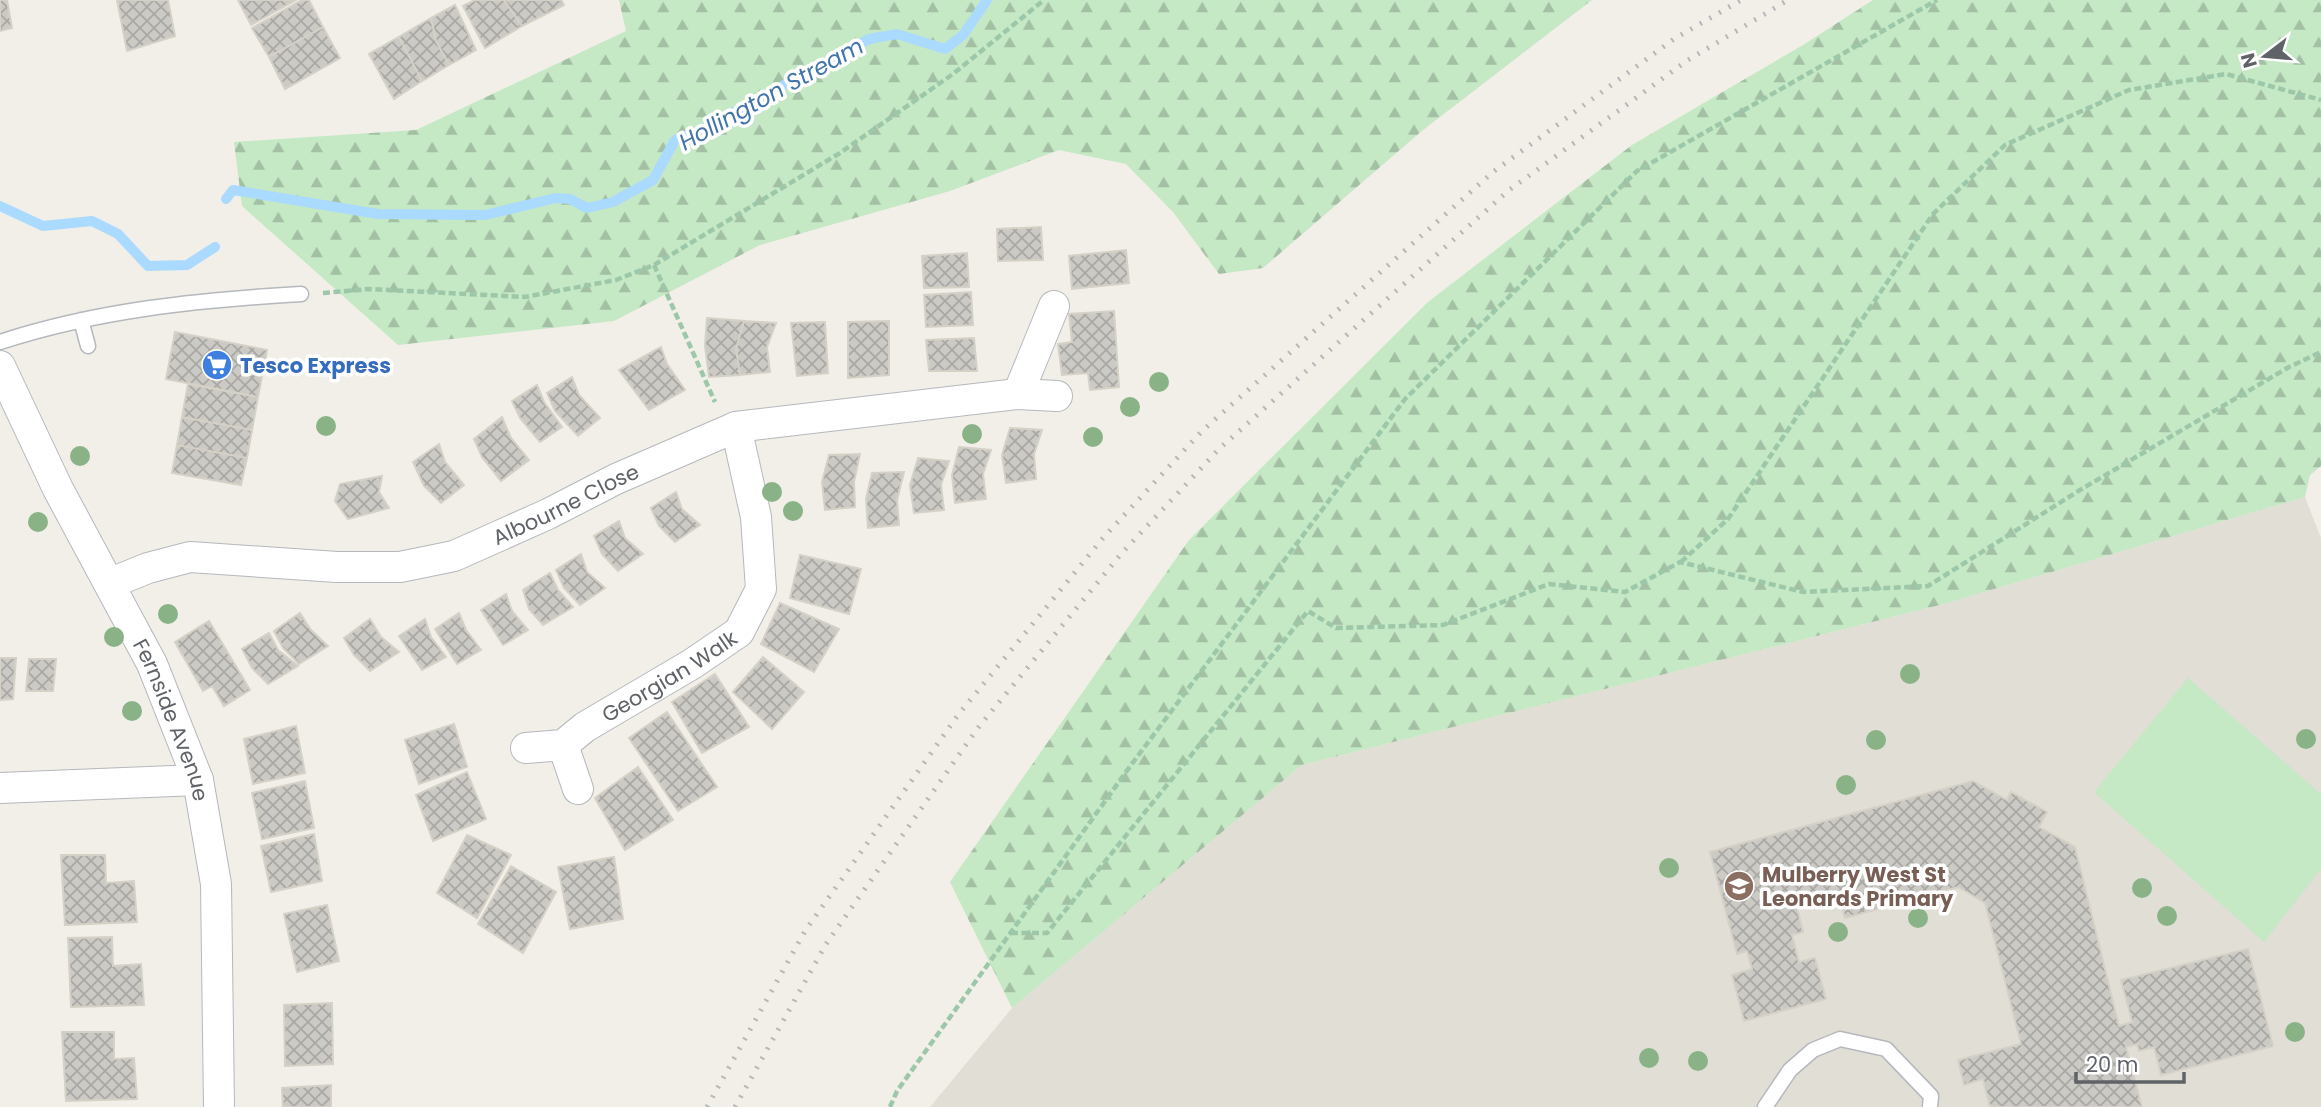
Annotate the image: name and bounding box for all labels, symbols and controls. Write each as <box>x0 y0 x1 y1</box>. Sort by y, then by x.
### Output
north arrow <box>2230 21 2300 91</box>
water label: Hollington Stream <box>673 30 869 158</box>
text: N <box>2234 50 2264 71</box>
supermarket icon: Tesco Express <box>200 348 234 382</box>
place label: Tesco Express <box>240 351 391 380</box>
street label: Albourne Close <box>488 456 643 551</box>
street label: Georgian Walk <box>596 623 743 729</box>
street label: Fernside Avenue <box>126 633 216 803</box>
place label: Mulberry West St Leonards Primary <box>1762 860 1954 913</box>
school or university icon: Mulberry West St Leonards Primary <box>1722 869 1756 903</box>
scale bar <box>2076 1040 2184 1084</box>
text: 20 m <box>2086 1050 2139 1079</box>

